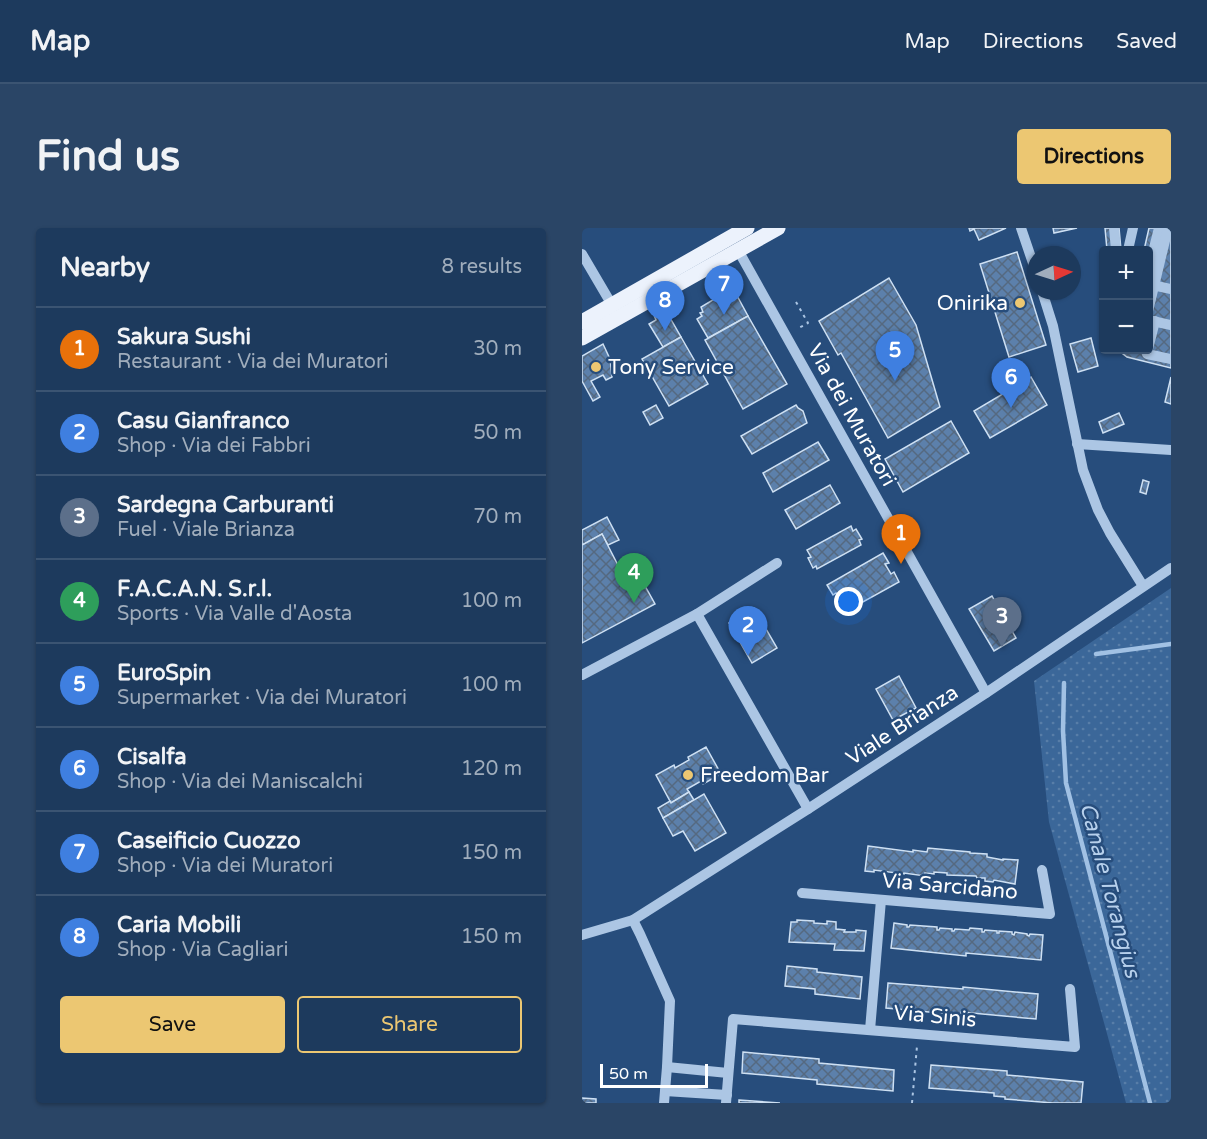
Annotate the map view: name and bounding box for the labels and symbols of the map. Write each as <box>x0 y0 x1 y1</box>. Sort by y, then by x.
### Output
north arrow <box>1027 246 1081 300</box>
pin: 7 <box>704 266 744 315</box>
pin: 8 <box>646 282 685 331</box>
place label: Onirika <box>937 291 1008 316</box>
marker: Onirika <box>1013 296 1027 310</box>
pin: 5 <box>876 332 914 381</box>
street label: Via dei Muratori <box>802 340 901 491</box>
place label: Tony Service <box>608 355 734 380</box>
pin: 6 <box>992 358 1030 408</box>
marker: Tony Service <box>589 360 603 374</box>
pin: 1 <box>882 514 920 564</box>
pin: 4 <box>614 554 654 603</box>
your location <box>834 587 863 616</box>
pin: 3 <box>982 598 1022 647</box>
pin: 2 <box>728 606 768 656</box>
street label: Viale Brianza <box>842 680 963 771</box>
place label: Freedom Bar <box>700 763 829 788</box>
marker: Freedom Bar <box>681 768 695 782</box>
water label: Canale Torangius <box>1074 800 1146 982</box>
street label: Via Sarcidano <box>881 868 1019 905</box>
street label: Via Sinis <box>893 1000 977 1033</box>
scale bar <box>600 1061 708 1088</box>

